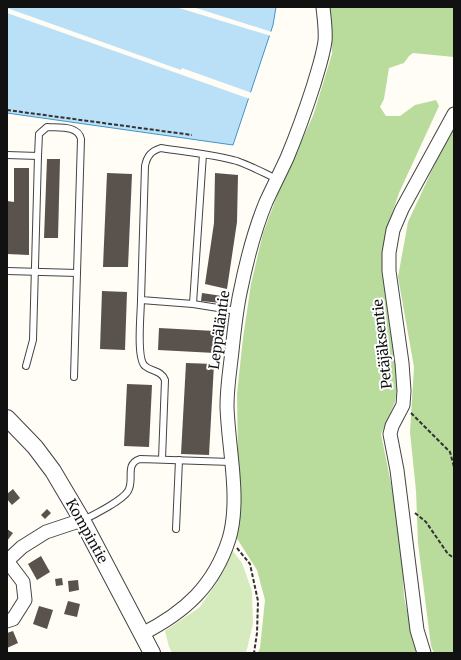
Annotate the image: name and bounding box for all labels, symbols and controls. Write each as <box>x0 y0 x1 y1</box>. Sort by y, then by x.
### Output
street label: Leppäläntie <box>205 289 233 371</box>
street label: Petäjäksentie <box>368 298 396 390</box>
street label: Kompintie <box>62 496 112 566</box>

